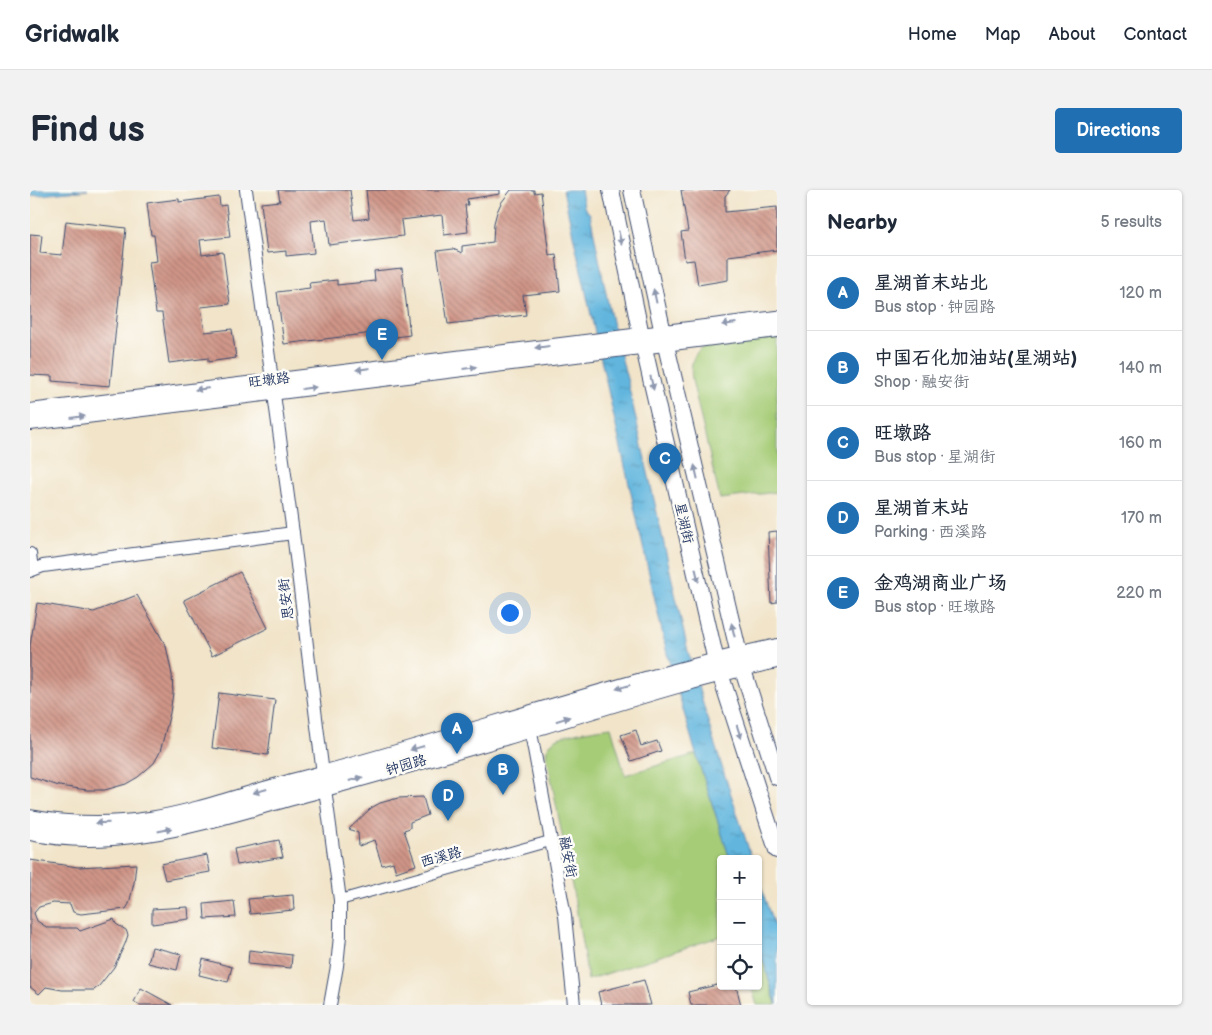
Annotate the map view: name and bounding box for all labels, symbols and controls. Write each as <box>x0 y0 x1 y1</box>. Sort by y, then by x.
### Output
text: Gridwalk <box>25 20 119 49</box>
text: Home <box>908 24 957 45</box>
text: Map <box>985 24 1021 45</box>
text: About <box>1049 24 1096 45</box>
text: Contact <box>1124 24 1187 45</box>
button: Directions <box>1055 108 1182 153</box>
text: Find us <box>30 109 145 152</box>
text: Nearby <box>827 210 897 235</box>
text: 5 results <box>1100 213 1162 232</box>
one-way arrow <box>616 230 624 245</box>
text: 星湖首末站北 <box>874 272 988 295</box>
text: A <box>838 284 848 303</box>
text: 120 m <box>1119 284 1162 303</box>
one-way arrow <box>651 289 659 304</box>
text: Bus stop · 钟园路 <box>874 298 995 317</box>
pin: E <box>366 319 398 360</box>
one-way arrow <box>720 320 736 328</box>
one-way arrow <box>533 343 549 351</box>
text: 中国石化加油站(星湖站) <box>874 347 1077 370</box>
text: B <box>837 359 849 378</box>
text: 140 m <box>1119 359 1162 378</box>
one-way arrow <box>463 364 479 372</box>
one-way arrow <box>355 365 371 373</box>
street label: 旺墩路 <box>247 369 291 391</box>
text: Shop · 融安街 <box>874 373 969 392</box>
one-way arrow <box>648 375 656 390</box>
one-way arrow <box>301 384 317 392</box>
one-way arrow <box>193 385 209 393</box>
one-way arrow <box>71 413 87 421</box>
text: 旺墩路 <box>874 422 931 445</box>
text: C <box>837 434 849 453</box>
text: 160 m <box>1119 434 1162 453</box>
pin: C <box>649 443 681 484</box>
text: Bus stop · 星湖街 <box>874 448 995 467</box>
one-way arrow <box>692 464 700 479</box>
text: 星湖首末站 <box>874 497 969 520</box>
street label: 星湖街 <box>671 501 697 545</box>
text: D <box>837 509 849 528</box>
text: 170 m <box>1121 509 1162 528</box>
text: Parking · 西溪路 <box>874 523 987 542</box>
one-way arrow <box>693 568 701 583</box>
text: 金鸡湖商业广场 <box>874 572 1007 595</box>
street label: 思安街 <box>275 577 297 621</box>
text: E <box>838 584 848 603</box>
text: 220 m <box>1116 584 1162 603</box>
text: Bus stop · 旺墩路 <box>874 598 995 617</box>
your location <box>497 600 523 626</box>
one-way arrow <box>729 622 737 637</box>
one-way arrow <box>615 684 630 692</box>
pin: A <box>441 713 473 754</box>
one-way arrow <box>555 715 570 723</box>
one-way arrow <box>735 725 743 740</box>
one-way arrow <box>409 744 424 752</box>
street label: 钟园路 <box>383 751 429 779</box>
pin: B <box>487 754 519 795</box>
one-way arrow <box>349 775 364 783</box>
pin: D <box>432 780 464 821</box>
one-way arrow <box>253 787 268 795</box>
one-way arrow <box>93 820 109 828</box>
one-way arrow <box>158 826 173 834</box>
street label: 融安街 <box>556 835 580 879</box>
street label: 西溪路 <box>418 843 464 871</box>
map controls <box>717 855 762 990</box>
button: + <box>717 855 762 900</box>
button: − <box>717 900 762 945</box>
button: locate <box>717 945 762 990</box>

